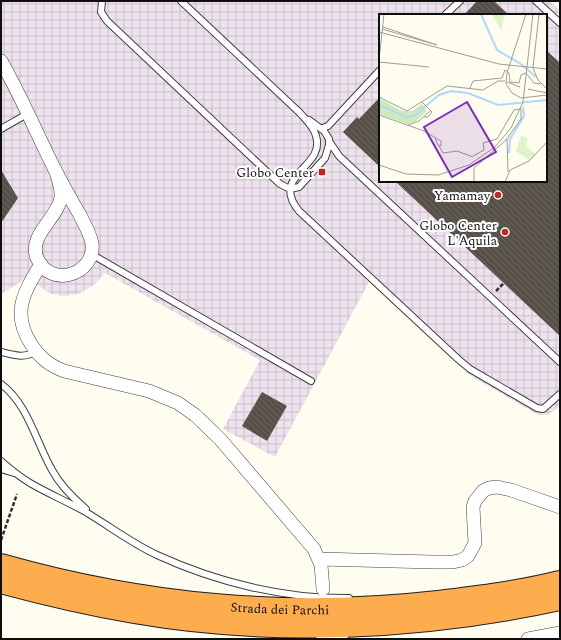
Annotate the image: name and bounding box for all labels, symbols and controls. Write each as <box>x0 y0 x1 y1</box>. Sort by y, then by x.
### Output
inset map <box>379 14 547 182</box>
place label: Globo Center <box>236 163 314 183</box>
marker: Globo Center <box>317 167 327 177</box>
place label: Yamamay <box>434 186 491 206</box>
marker: Yamamay <box>493 190 503 200</box>
place label: Globo Center L'Aquila <box>419 216 498 251</box>
marker: Globo Center L'Aquila <box>500 227 510 237</box>
street label: Strada dei Parchi <box>230 597 329 620</box>

